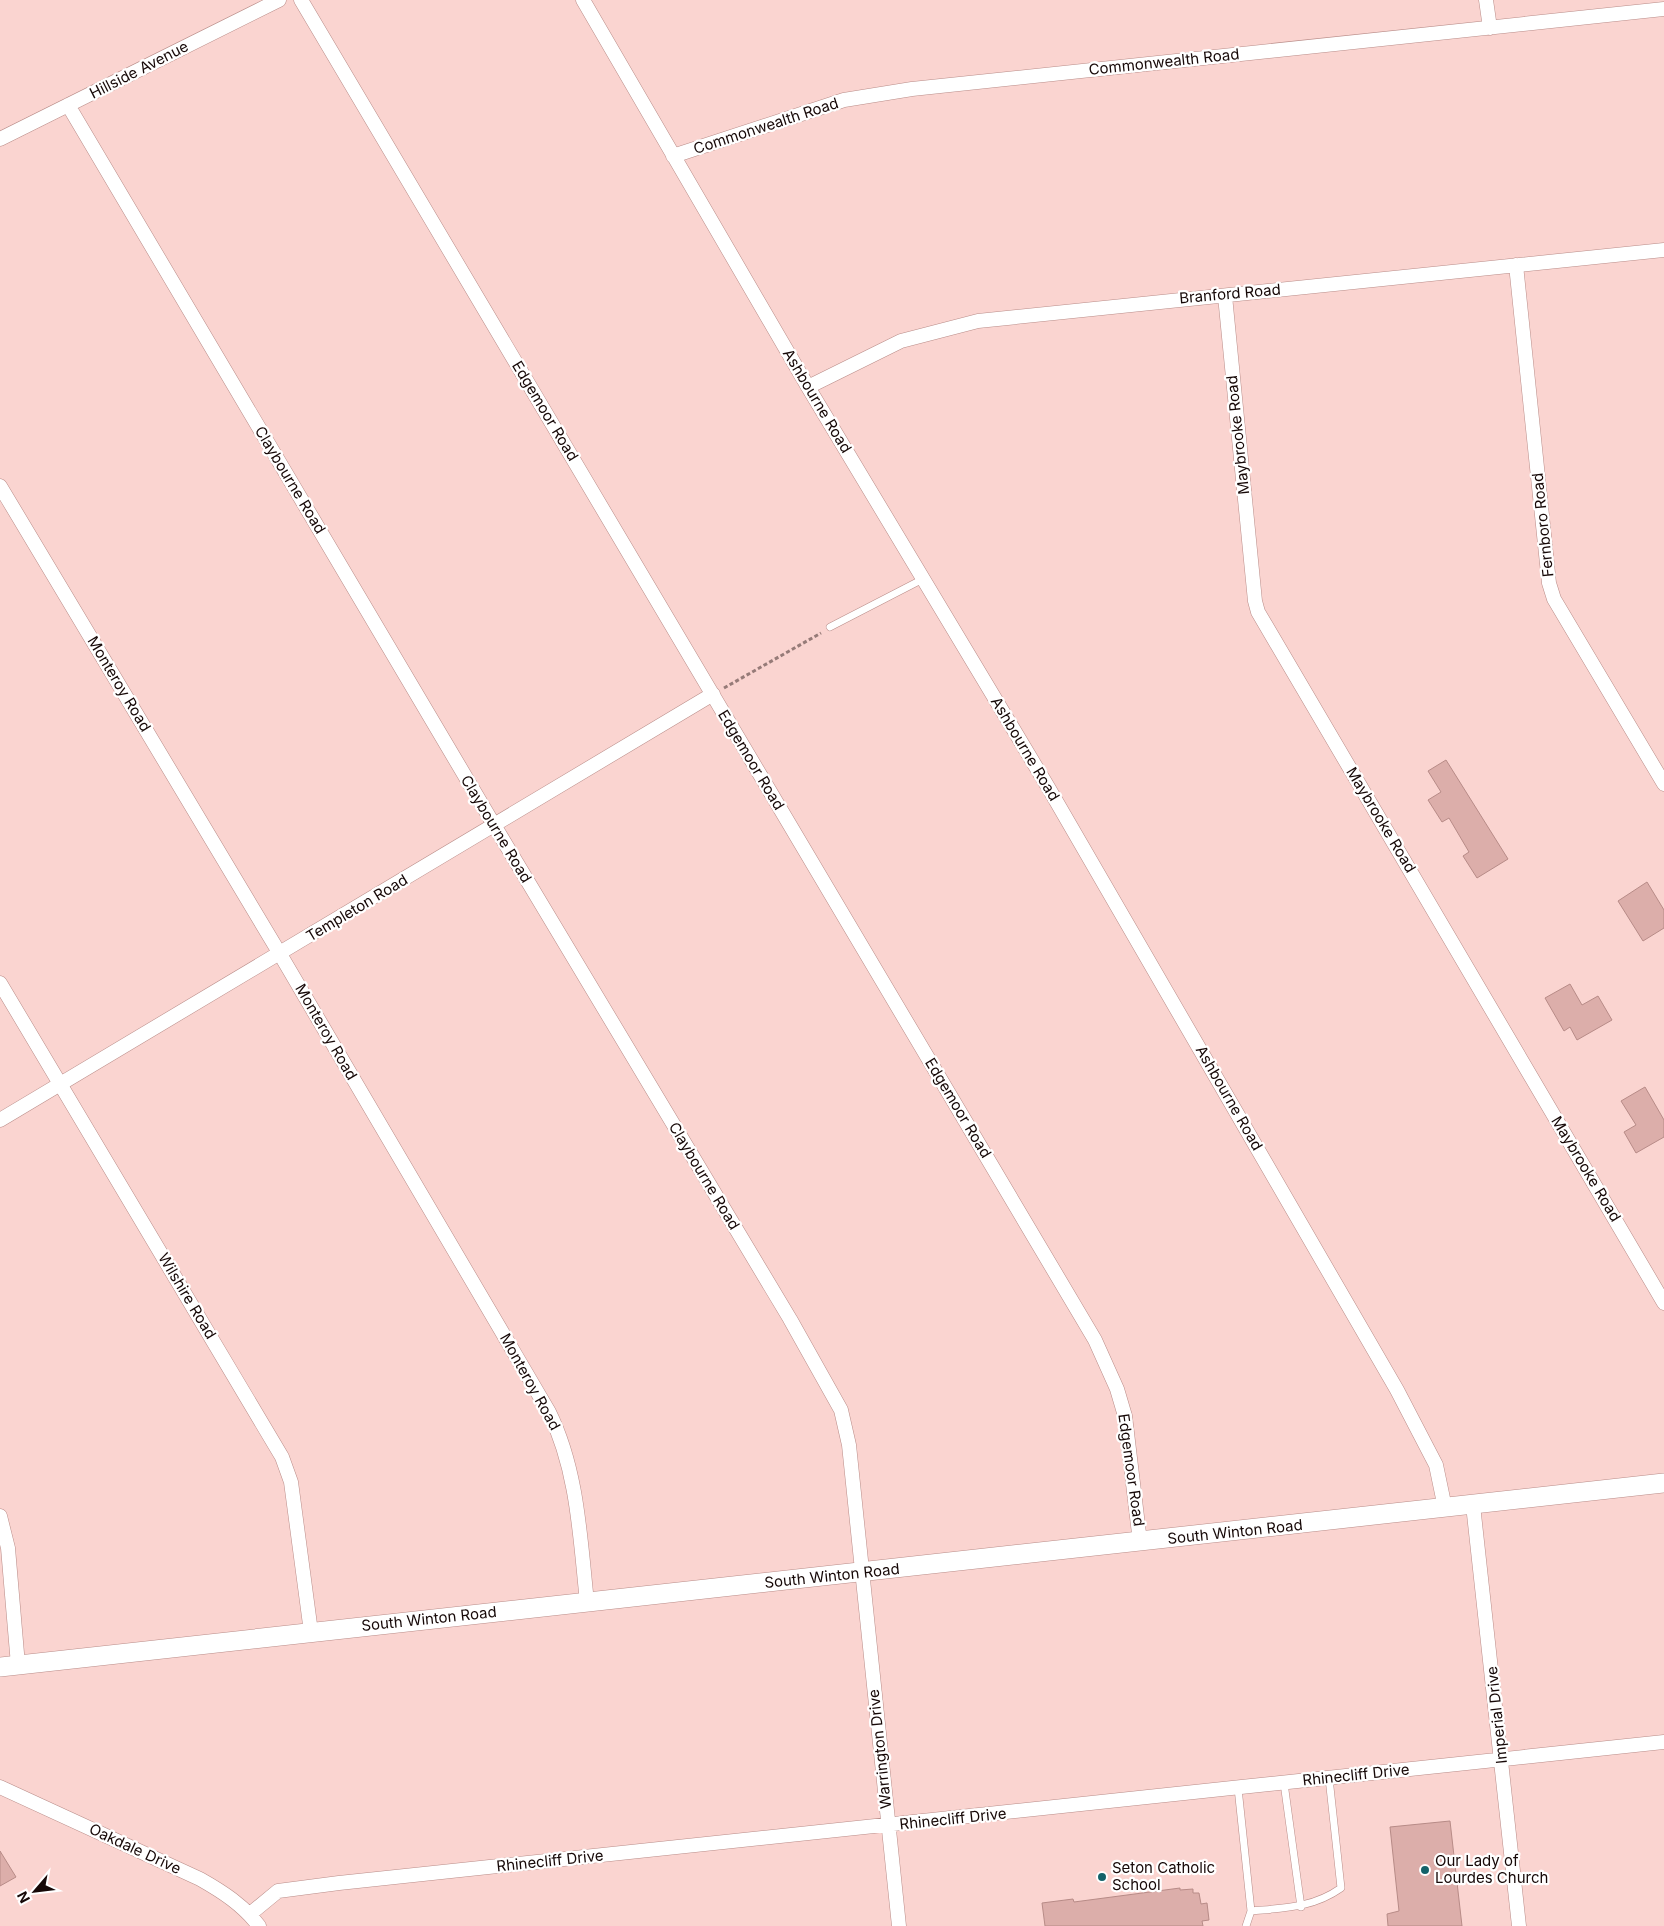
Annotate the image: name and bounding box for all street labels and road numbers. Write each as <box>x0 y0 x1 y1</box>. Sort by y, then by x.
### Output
street label: Hillside Avenue <box>86 36 191 103</box>
street label: Commonwealth Road <box>1088 44 1240 79</box>
street label: Commonwealth Road <box>691 93 841 158</box>
street label: Branford Road <box>1178 280 1282 307</box>
street label: Ashbourne Road <box>779 345 856 456</box>
street label: Edgemoor Road <box>508 357 583 464</box>
street label: Maybrooke Road <box>1222 374 1253 496</box>
street label: Claybourne Road <box>251 422 330 537</box>
street label: Fernboro Road <box>1528 472 1557 578</box>
street label: Monteroy Road <box>84 633 155 735</box>
street label: Ashbourne Road <box>987 693 1064 804</box>
street label: Edgemoor Road <box>714 706 789 813</box>
street label: Maybrooke Road <box>1342 763 1420 876</box>
street label: Claybourne Road <box>457 771 536 886</box>
street label: Templeton Road <box>303 870 411 945</box>
street label: Monteroy Road <box>291 980 362 1083</box>
street label: Ashbourne Road <box>1192 1042 1267 1154</box>
street label: Edgemoor Road <box>921 1054 996 1161</box>
street label: Maybrooke Road <box>1547 1112 1625 1225</box>
street label: Claybourne Road <box>665 1118 744 1233</box>
street label: Wilshire Road <box>154 1249 221 1342</box>
street label: Monteroy Road <box>496 1330 565 1434</box>
street label: Edgemoor Road <box>1114 1412 1149 1527</box>
street label: South Winton Road <box>1166 1515 1303 1548</box>
street label: South Winton Road <box>763 1559 900 1592</box>
street label: South Winton Road <box>360 1602 497 1635</box>
street label: Imperial Drive <box>1482 1665 1511 1765</box>
street label: Warrington Drive <box>864 1688 895 1810</box>
street label: Rhinecliff Drive <box>1301 1759 1410 1790</box>
street label: Rhinecliff Drive <box>898 1803 1007 1834</box>
street label: Oakdale Drive <box>86 1819 184 1878</box>
street label: Rhinecliff Drive <box>495 1845 604 1876</box>

